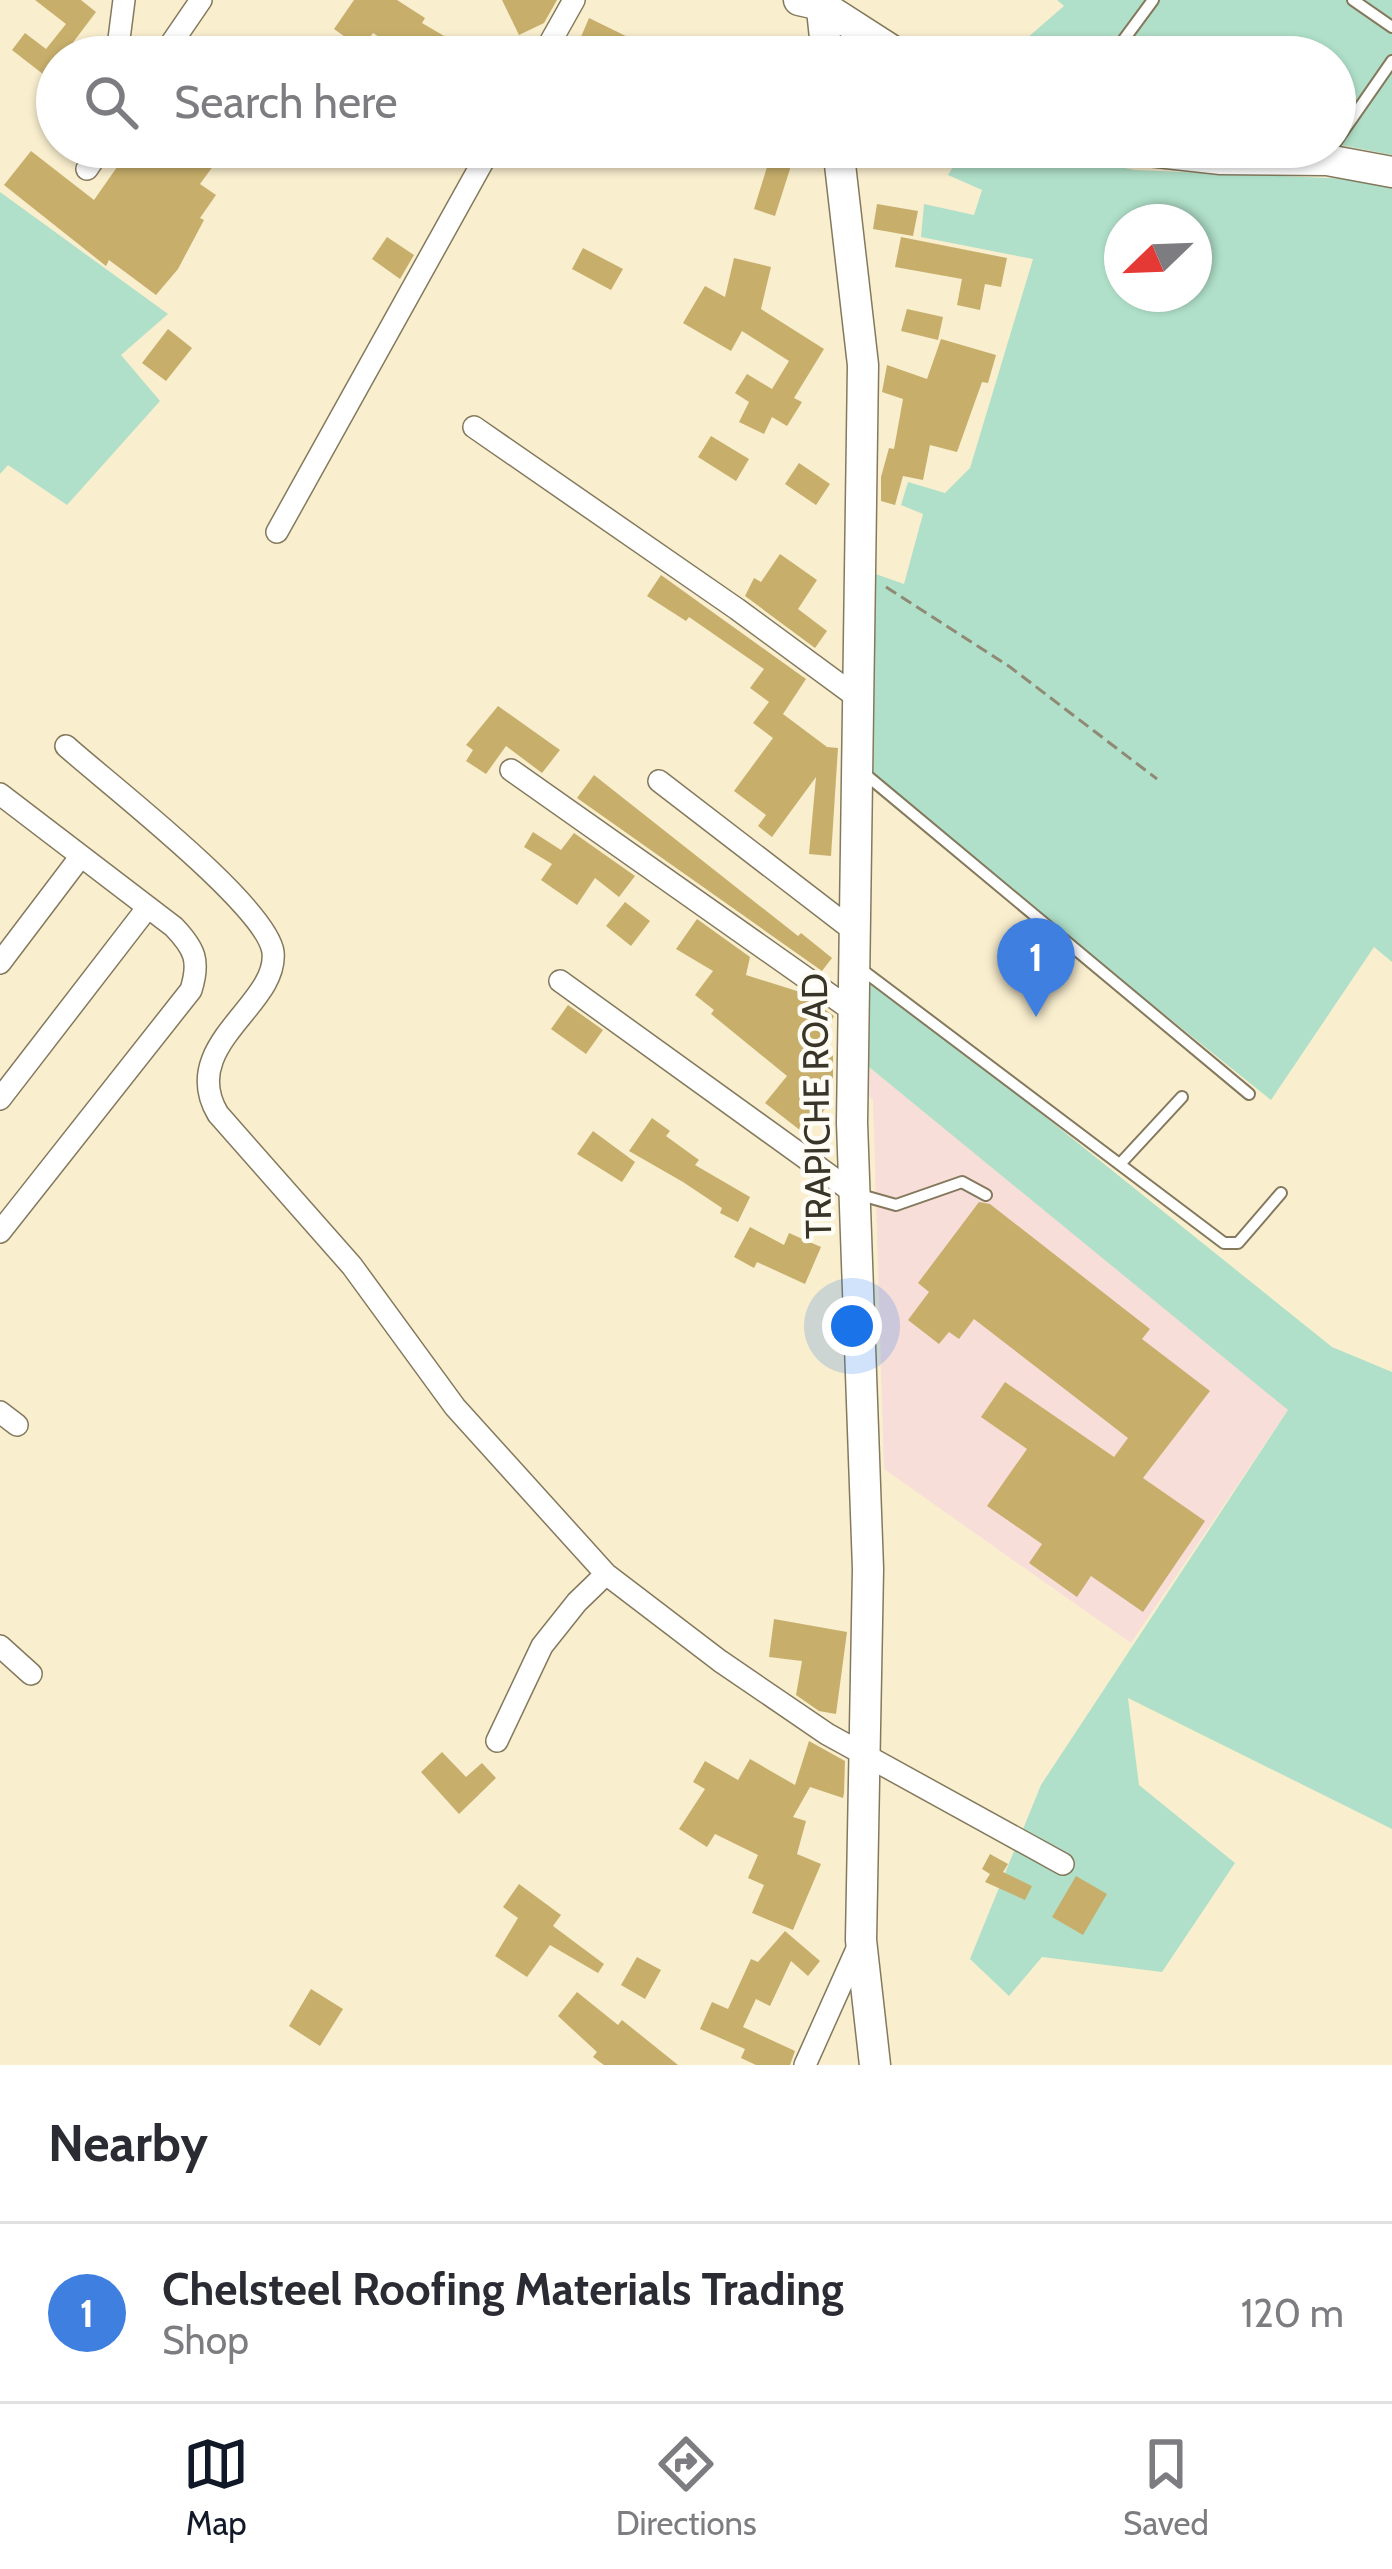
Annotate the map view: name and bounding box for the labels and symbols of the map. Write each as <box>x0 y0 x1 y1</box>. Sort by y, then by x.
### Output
north arrow <box>1104 204 1212 312</box>
pin: 1 <box>997 918 1075 1017</box>
street label: TRAPICHE ROAD <box>792 973 840 1239</box>
your location <box>822 1296 882 1356</box>

